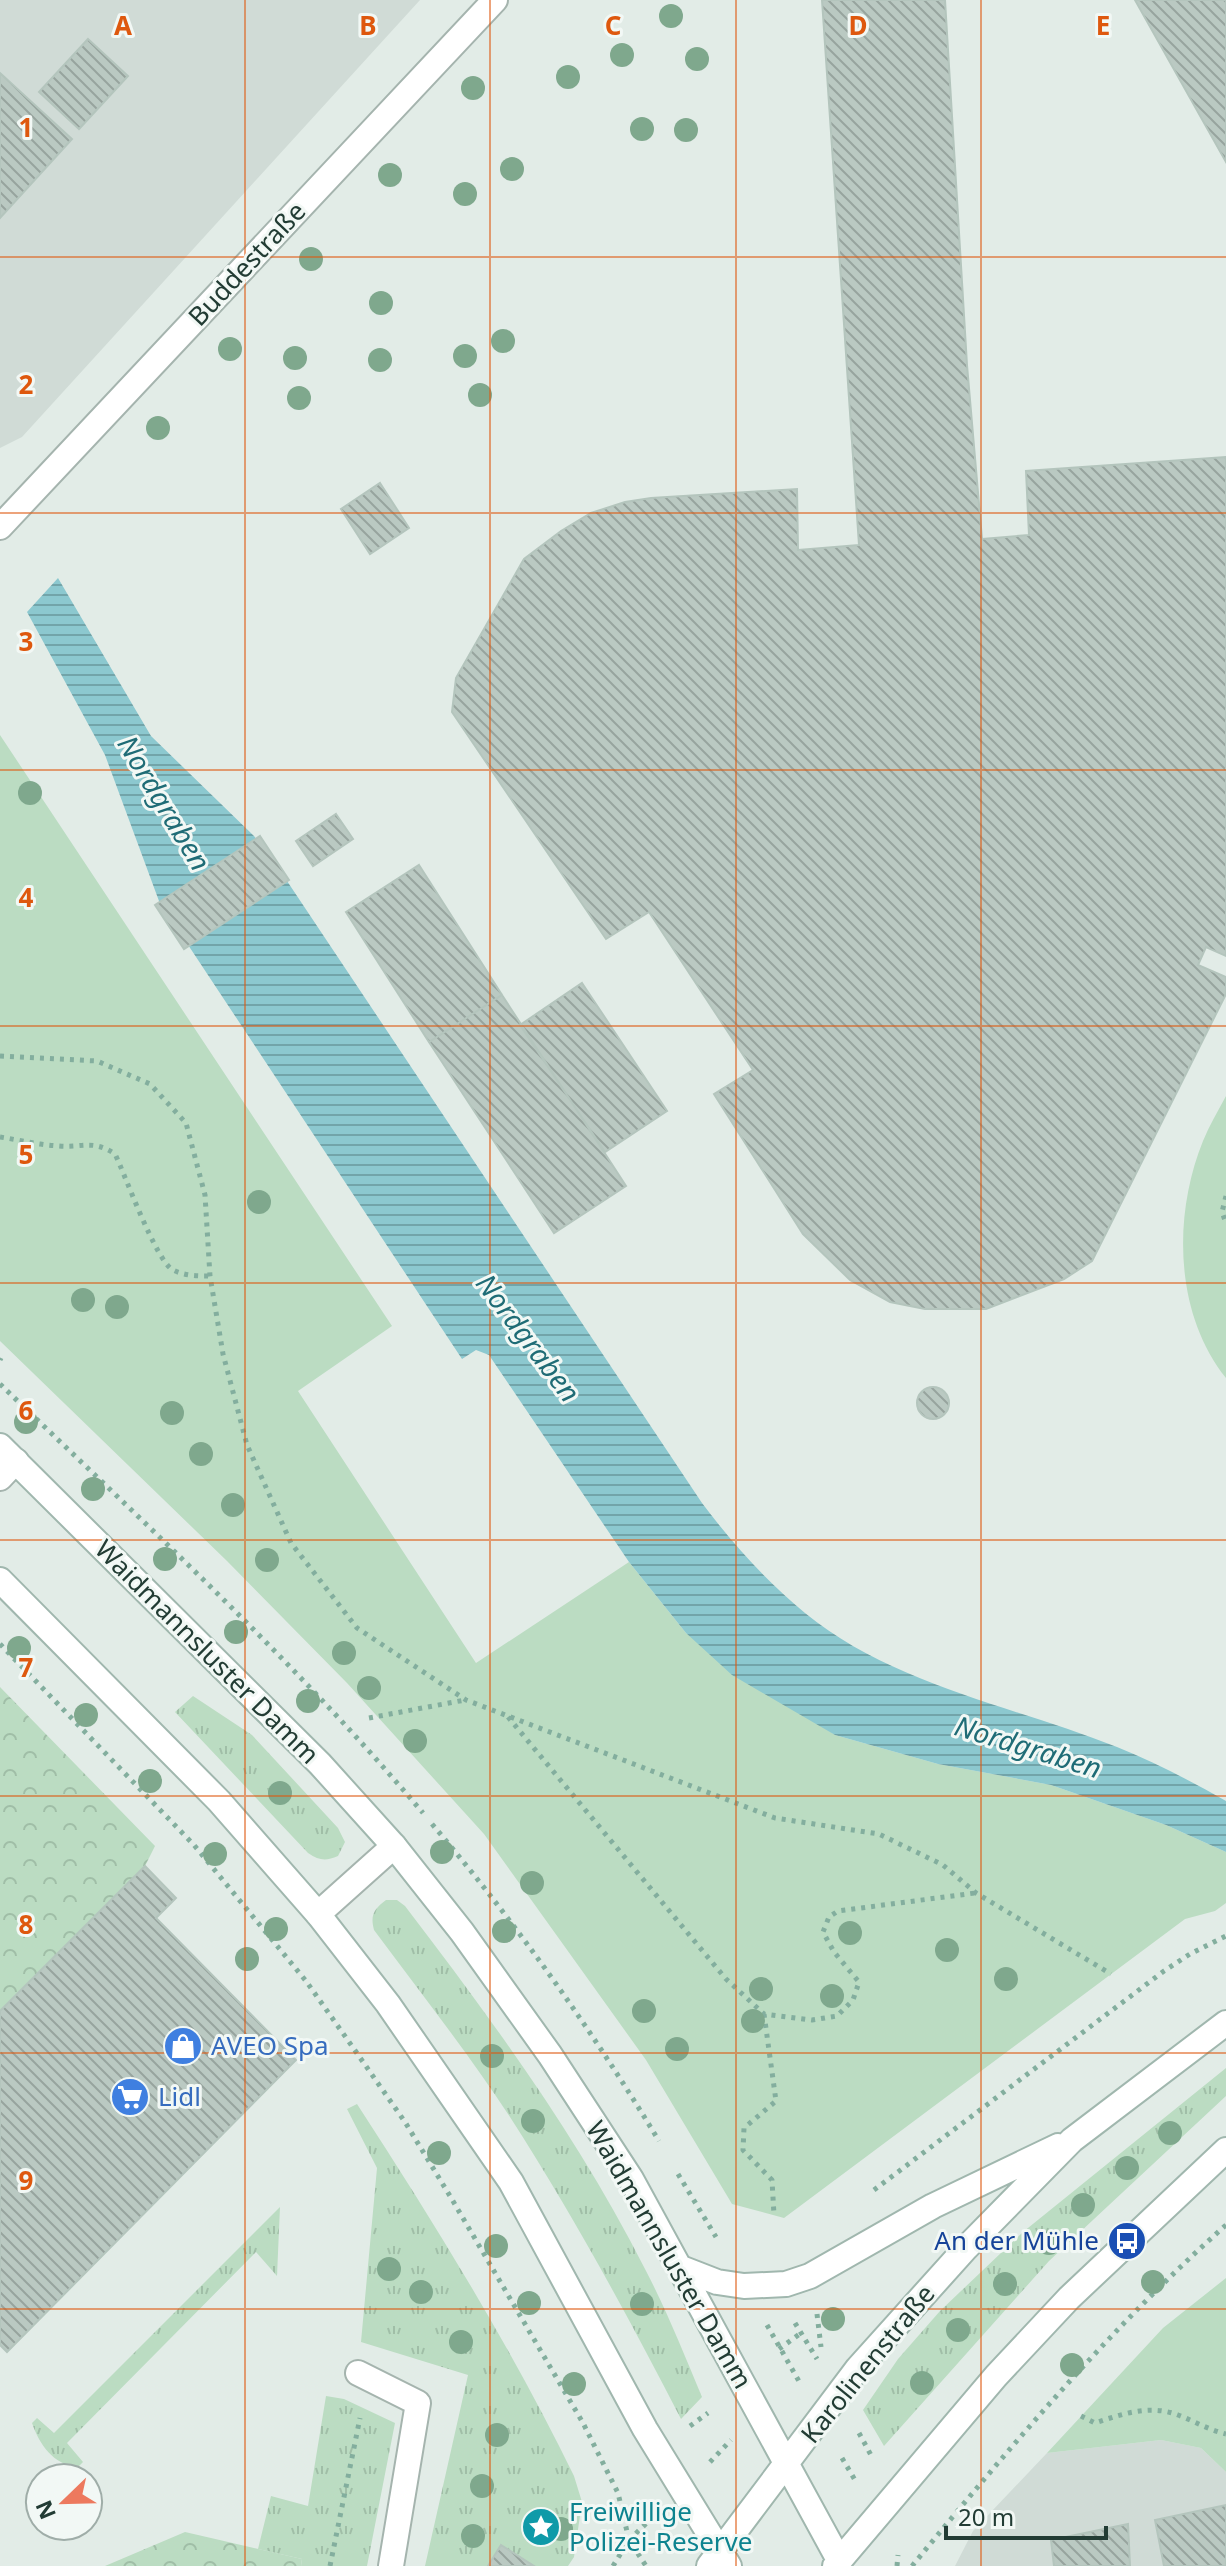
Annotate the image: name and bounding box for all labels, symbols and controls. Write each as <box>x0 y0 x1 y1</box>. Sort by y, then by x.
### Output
text: A <box>114 7 132 43</box>
text: B <box>359 7 377 43</box>
text: C <box>605 7 621 43</box>
text: D <box>848 7 868 43</box>
text: E <box>1096 7 1110 43</box>
text: 1 <box>19 109 33 145</box>
street label: Buddestraße <box>179 194 313 333</box>
text: 2 <box>19 366 34 402</box>
text: 3 <box>19 623 33 659</box>
water label: Nordgraben <box>110 728 220 877</box>
text: 4 <box>19 879 34 915</box>
text: 5 <box>19 1136 33 1172</box>
water label: Nordgraben <box>468 1265 590 1409</box>
text: 6 <box>19 1392 34 1428</box>
street label: Waidmannsluster Damm <box>88 1531 328 1771</box>
text: 7 <box>19 1649 34 1685</box>
water label: Nordgraben <box>950 1706 1106 1786</box>
text: 8 <box>19 1906 33 1942</box>
shop icon: AVEO Spa <box>162 2025 204 2067</box>
place label: AVEO Spa <box>211 2027 329 2063</box>
supermarket icon: Lidl <box>109 2076 151 2118</box>
place label: Lidl <box>158 2078 201 2114</box>
street label: Waidmannsluster Damm <box>578 2114 761 2395</box>
text: 9 <box>19 2162 33 2198</box>
bus stop icon: An der Mühle <box>1106 2220 1148 2262</box>
place label: An der Mühle <box>934 2222 1099 2258</box>
street label: Karolinenstraße <box>792 2276 942 2450</box>
north arrow <box>24 2462 104 2542</box>
scale bar <box>946 2490 1106 2540</box>
place label: Freiwillige Polizei-Reserve <box>569 2493 752 2559</box>
text: N <box>27 2496 62 2524</box>
text: 20 m <box>958 2500 1014 2533</box>
place icon: Freiwillige Polizei-Reserve <box>520 2506 562 2548</box>

